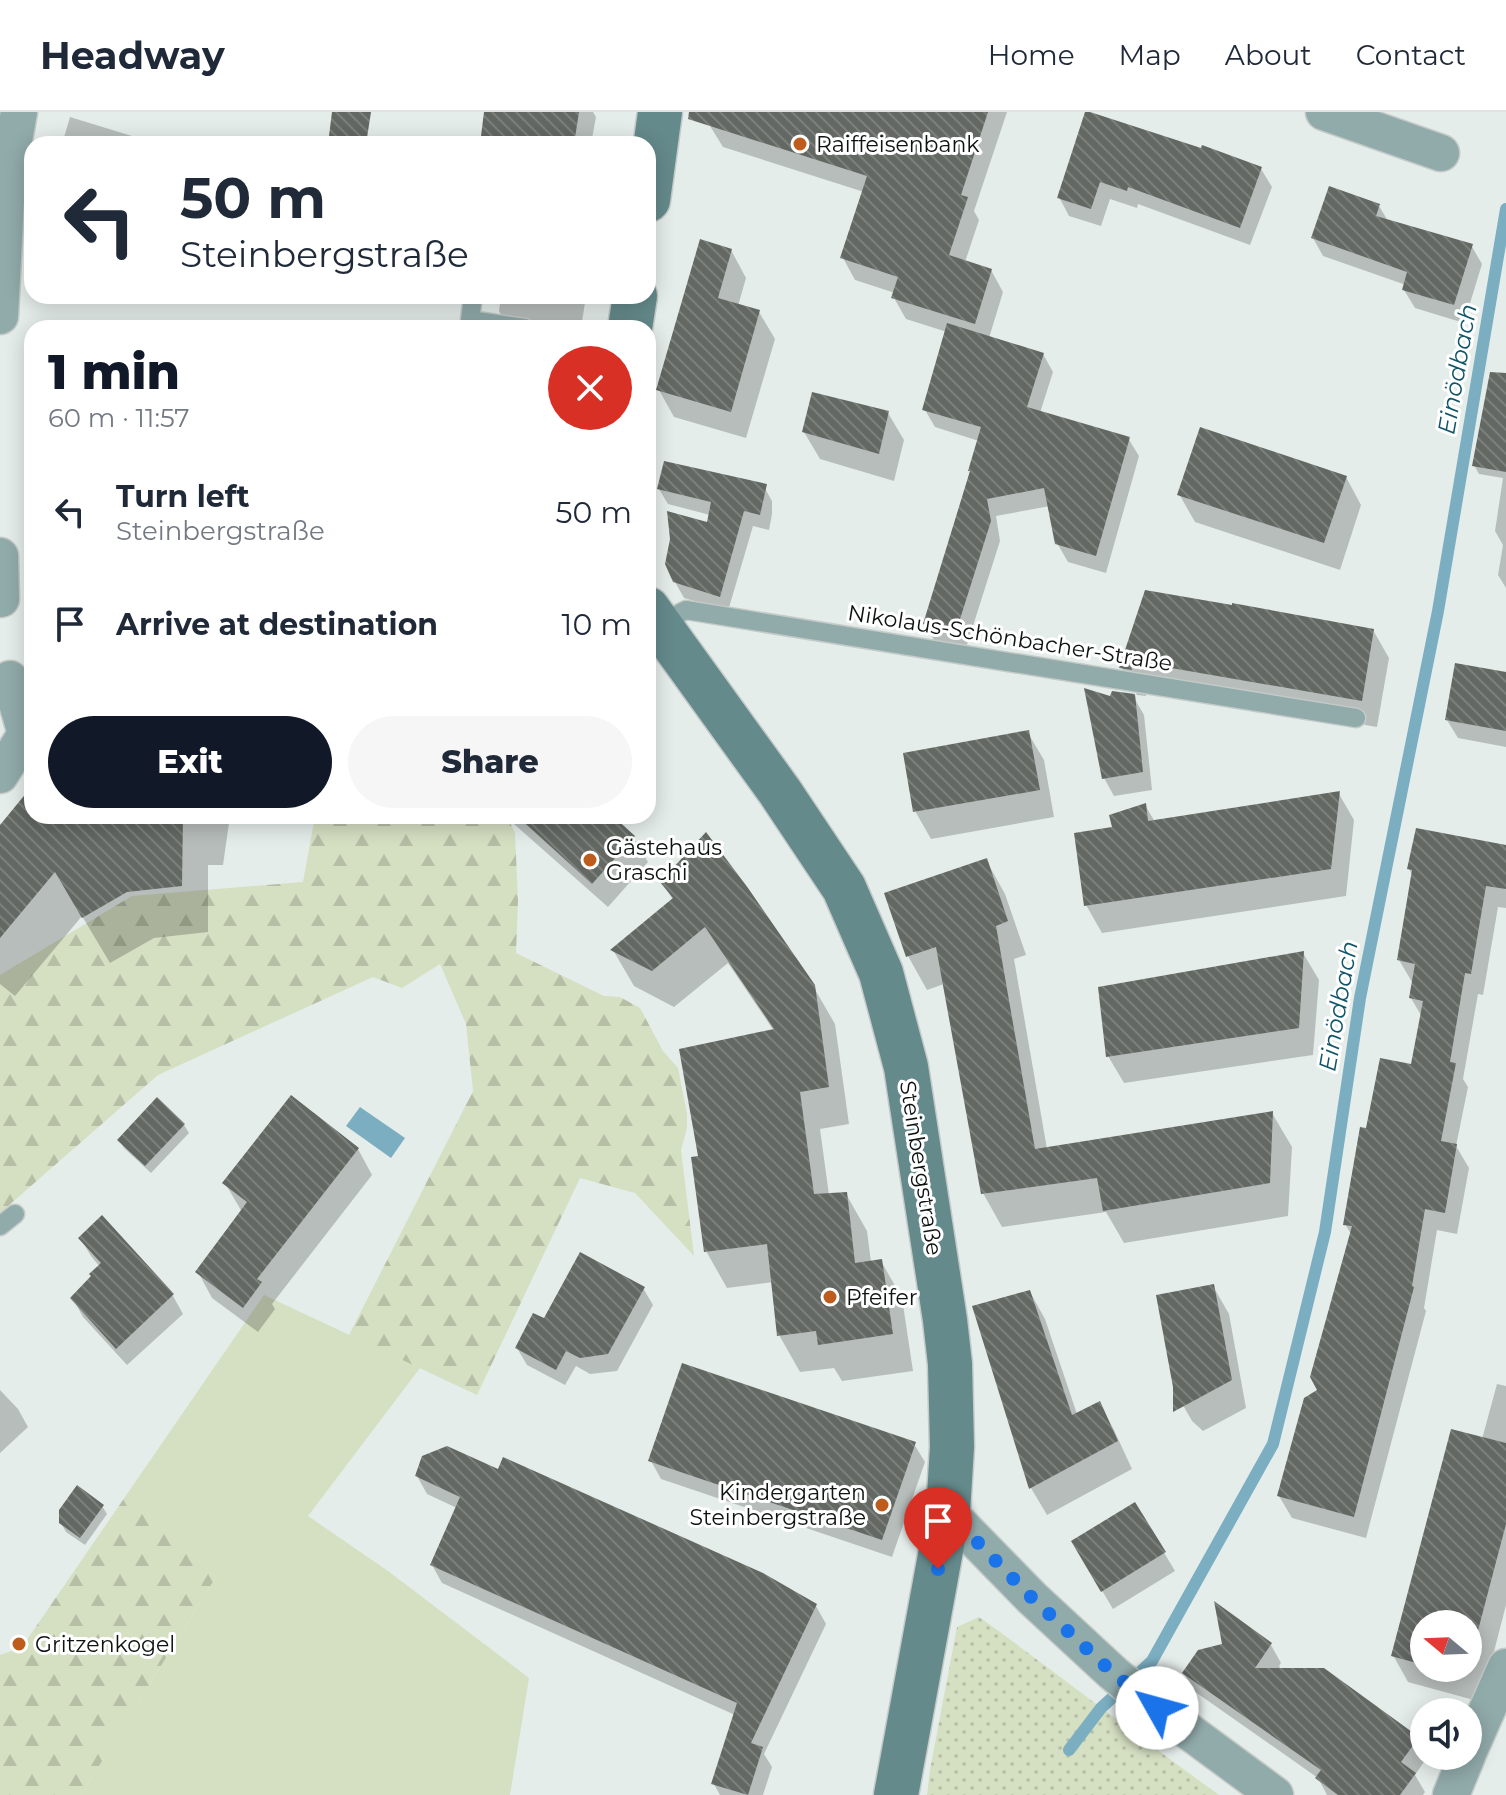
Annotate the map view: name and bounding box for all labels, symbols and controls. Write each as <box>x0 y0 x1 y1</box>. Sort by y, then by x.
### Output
text: Headway <box>40 32 225 79</box>
text: Home <box>988 38 1075 72</box>
text: Map <box>1119 38 1181 72</box>
text: About <box>1225 38 1312 72</box>
text: Contact <box>1356 38 1466 72</box>
place label: Raiffeisenbank <box>816 131 980 158</box>
marker: Raiffeisenbank <box>791 135 809 153</box>
text: 50 m <box>180 164 326 232</box>
icon: left <box>48 168 152 272</box>
text: Steinbergstraße <box>180 232 469 276</box>
water label: Einödbach <box>1431 301 1483 437</box>
text: 1 min <box>48 343 180 401</box>
button: close <box>548 346 632 430</box>
text: 60 m · 11:57 <box>48 402 190 434</box>
text: Turn left <box>116 478 249 515</box>
icon: left <box>48 490 92 534</box>
text: 50 m <box>555 494 632 531</box>
text: Steinbergstraße <box>116 515 325 547</box>
street label: Nikolaus-Schönbacher-Straße <box>846 599 1174 677</box>
icon: arrive <box>48 602 92 646</box>
text: Arrive at destination <box>116 606 438 643</box>
text: 10 m <box>562 606 632 643</box>
button: Exit <box>48 716 332 808</box>
button: Share <box>348 716 632 808</box>
place label: Gästehaus Graschi <box>606 834 722 886</box>
marker: Gästehaus Graschi <box>581 851 599 869</box>
water label: Einödbach <box>1312 938 1364 1074</box>
street label: Steinbergstraße <box>894 1079 948 1257</box>
place label: Pfeifer <box>846 1284 918 1311</box>
marker: Pfeifer <box>821 1288 839 1306</box>
place label: Kindergarten Steinbergstraße <box>689 1479 866 1531</box>
pin <box>904 1487 972 1569</box>
marker: Kindergarten Steinbergstraße <box>873 1496 891 1514</box>
icon: arrive <box>916 1499 960 1543</box>
north arrow <box>1410 1610 1482 1682</box>
map controls <box>1410 1610 1482 1770</box>
place label: Gritzenkogel <box>35 1631 175 1658</box>
marker: Gritzenkogel <box>10 1635 28 1653</box>
position arrow <box>1115 1666 1199 1750</box>
button: sound <box>1410 1698 1482 1770</box>

